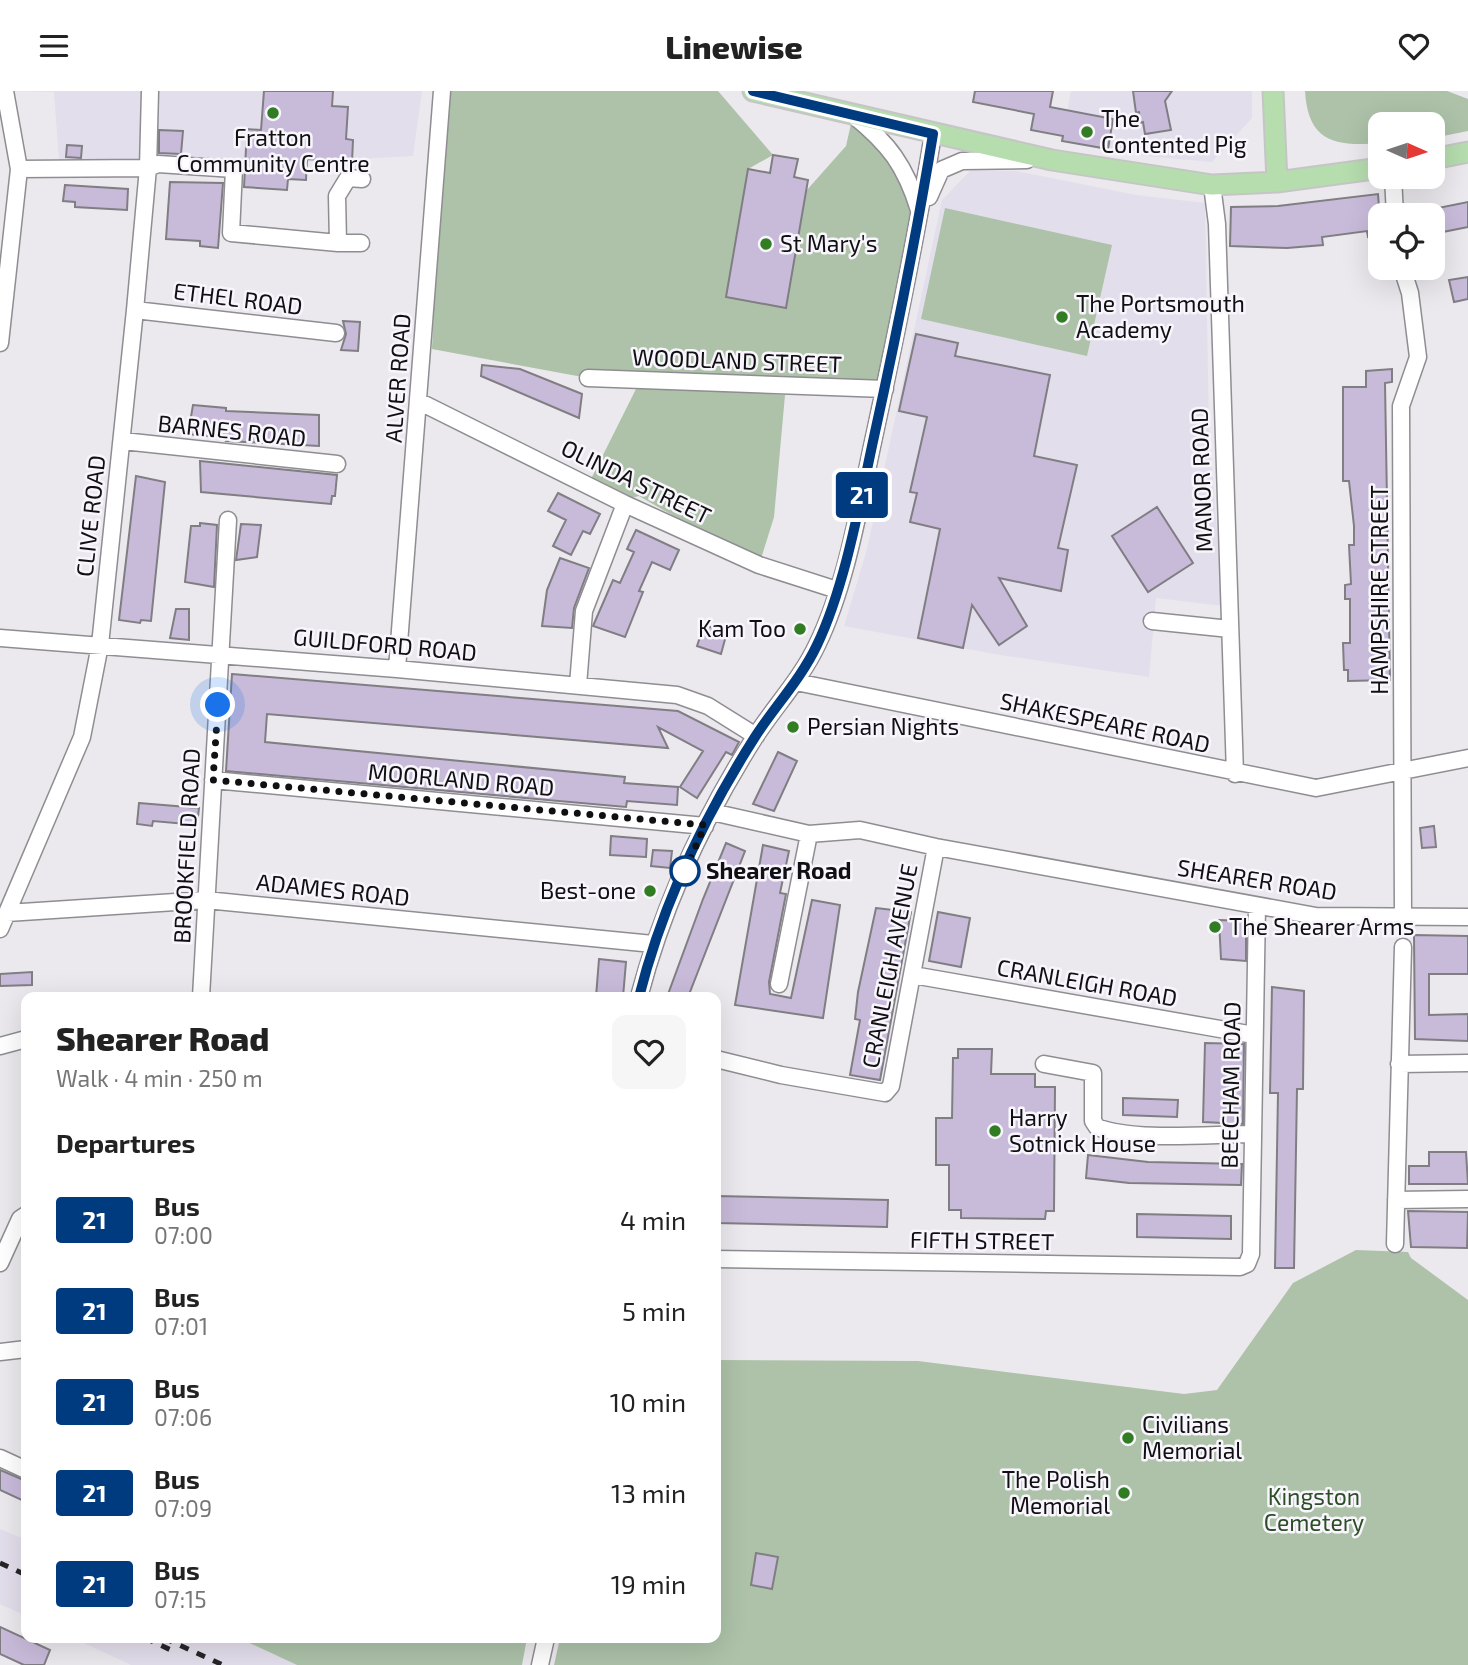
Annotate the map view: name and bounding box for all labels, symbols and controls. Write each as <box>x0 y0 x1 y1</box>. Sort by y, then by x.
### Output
icon: menu <box>35 27 73 65</box>
text: Linewise <box>665 27 803 65</box>
icon: heart <box>1395 27 1433 65</box>
place label: The Contented Pig <box>1101 104 1247 158</box>
marker: Fratton Community Centre <box>265 105 281 121</box>
north arrow <box>1368 112 1446 189</box>
map controls <box>1368 112 1445 280</box>
place label: Fratton Community Centre <box>176 123 370 177</box>
marker: The Contented Pig <box>1079 124 1095 140</box>
button: locate <box>1368 203 1445 280</box>
place label: St Mary's <box>780 229 877 257</box>
marker: St Mary's <box>758 236 774 252</box>
street label: ETHEL ROAD <box>172 276 304 320</box>
place label: The Portsmouth Academy <box>1076 289 1245 343</box>
marker: The Portsmouth Academy <box>1054 309 1070 325</box>
street label: ALVER ROAD <box>379 312 415 444</box>
street label: WOODLAND STREET <box>632 342 843 378</box>
street label: MANOR ROAD <box>1184 407 1218 553</box>
street label: BARNES ROAD <box>157 408 308 452</box>
street label: OLINDA STREET <box>557 433 716 529</box>
street label: CLIVE ROAD <box>70 454 110 578</box>
line badge: 21 <box>830 472 894 518</box>
text: 21 <box>850 480 874 509</box>
street label: HAMPSHIRE STREET <box>1365 485 1393 695</box>
place label: Kam Too <box>698 614 786 642</box>
marker: Kam Too <box>792 621 808 637</box>
street label: GUILDFORD ROAD <box>292 622 478 666</box>
street label: SHAKESPEARE ROAD <box>998 686 1213 758</box>
your location <box>200 687 235 722</box>
place label: Persian Nights <box>807 712 959 740</box>
marker: Persian Nights <box>785 719 801 735</box>
street label: BROOKFIELD ROAD <box>167 748 205 944</box>
street label: MOORLAND ROAD <box>367 757 555 801</box>
street label: SHEARER ROAD <box>1175 853 1339 905</box>
marker: Shearer Road <box>670 856 700 886</box>
place label: Shearer Road <box>706 856 852 884</box>
street label: CRANLEIGH AVENUE <box>855 861 923 1070</box>
street label: ADAMES ROAD <box>255 867 411 911</box>
place label: Best-one <box>540 876 636 904</box>
marker: Best-one <box>642 883 658 899</box>
place label: The Shearer Arms <box>1229 912 1414 940</box>
marker: The Shearer Arms <box>1207 919 1223 935</box>
street label: CRANLEIGH ROAD <box>995 952 1180 1012</box>
street label: BEECHAM ROAD <box>1215 1001 1245 1169</box>
button: heart <box>612 1015 686 1089</box>
text: Shearer Road <box>56 1018 269 1058</box>
text: Walk · 4 min · 250 m <box>56 1064 263 1092</box>
place label: Harry Sotnick House <box>1009 1103 1156 1157</box>
marker: Harry Sotnick House <box>987 1123 1003 1139</box>
text: Departures <box>56 1127 195 1158</box>
text: Bus <box>154 1190 200 1221</box>
text: 4 min <box>620 1204 686 1235</box>
text: 21 <box>82 1205 107 1234</box>
text: 07:00 <box>154 1221 213 1249</box>
street label: FIFTH STREET <box>910 1225 1054 1255</box>
text: Bus <box>154 1281 200 1312</box>
text: 5 min <box>622 1295 686 1326</box>
text: 21 <box>82 1296 107 1325</box>
text: 07:01 <box>154 1312 208 1340</box>
text: Bus <box>154 1372 200 1403</box>
text: 10 min <box>610 1386 686 1417</box>
text: 21 <box>82 1387 107 1416</box>
text: 07:06 <box>154 1403 212 1431</box>
place label: Civilians Memorial <box>1142 1410 1242 1464</box>
marker: Civilians Memorial <box>1120 1430 1136 1446</box>
text: Bus <box>154 1463 200 1494</box>
place label: The Polish Memorial <box>1002 1465 1110 1519</box>
text: 13 min <box>611 1477 686 1508</box>
text: 21 <box>82 1478 107 1507</box>
park label: Kingston Cemetery <box>1264 1482 1364 1536</box>
marker: The Polish Memorial <box>1116 1485 1132 1501</box>
text: 07:09 <box>154 1494 212 1522</box>
text: Bus <box>154 1554 200 1585</box>
text: 19 min <box>611 1568 686 1599</box>
text: 21 <box>82 1569 107 1598</box>
text: 07:15 <box>154 1585 207 1613</box>

